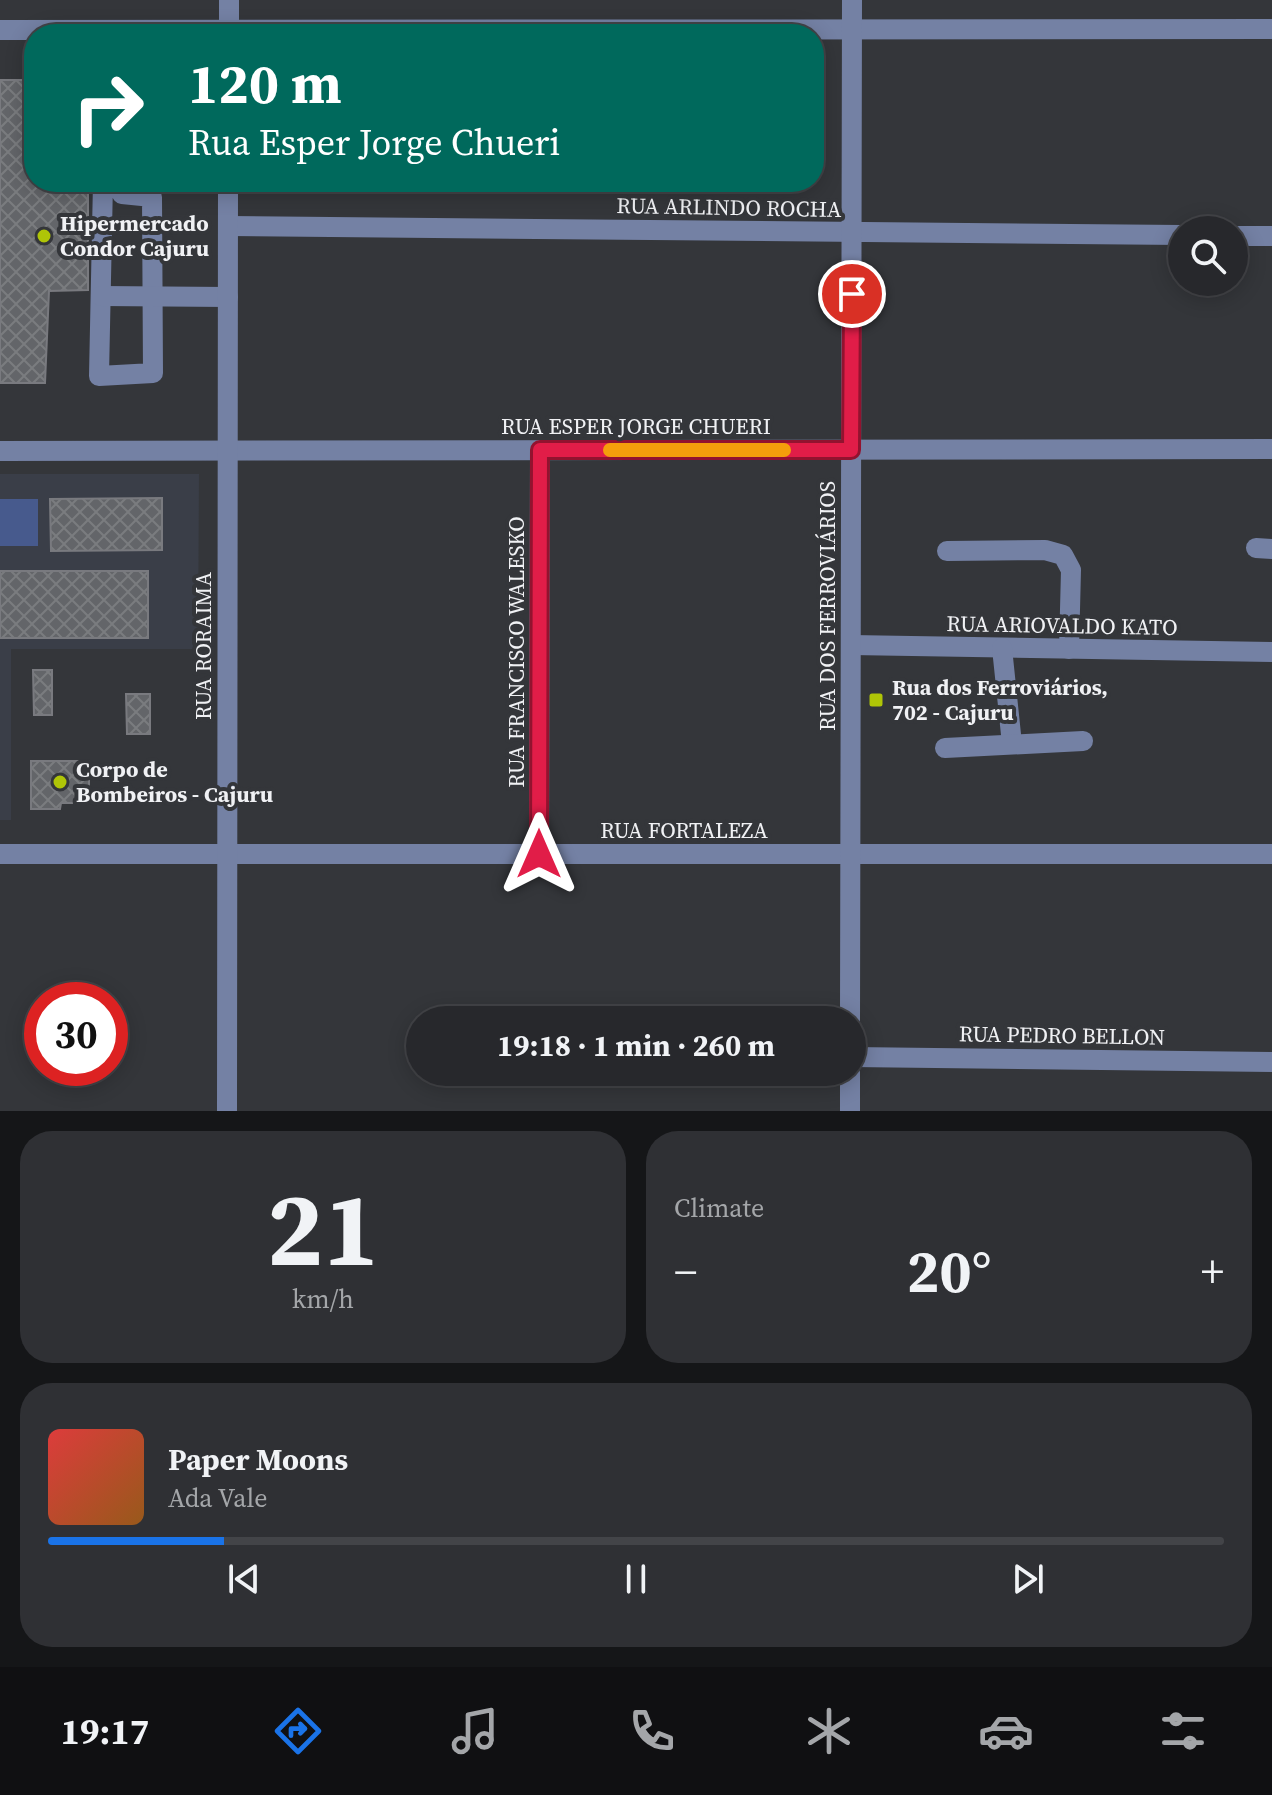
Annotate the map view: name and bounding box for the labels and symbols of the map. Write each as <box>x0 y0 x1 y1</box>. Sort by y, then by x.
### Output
street label: RUA ARLINDO ROCHA <box>616 190 842 224</box>
place label: Hipermercado Condor Cajuru <box>60 208 209 263</box>
marker: Hipermercado Condor Cajuru <box>35 227 53 245</box>
pin <box>818 260 886 328</box>
street label: RUA ESPER JORGE CHUERI <box>501 411 771 441</box>
street label: RUA DOS FERROVIÁRIOS <box>812 481 842 731</box>
street label: RUA FRANCISCO WALESKO <box>501 516 531 788</box>
street label: RUA RORAIMA <box>188 572 218 720</box>
street label: RUA ARIOVALDO KATO <box>946 608 1178 642</box>
place label: Rua dos Ferroviários, 702 - Cajuru <box>892 672 1108 727</box>
marker: Rua dos Ferroviários, 702 - Cajuru <box>867 691 885 709</box>
place label: Corpo de Bombeiros - Cajuru <box>76 754 273 809</box>
marker: Corpo de Bombeiros - Cajuru <box>51 773 69 791</box>
position arrow <box>497 812 581 896</box>
street label: RUA FORTALEZA <box>600 815 768 845</box>
speed limit sign: 30 <box>24 982 128 1086</box>
street label: RUA PEDRO BELLON <box>959 1018 1165 1052</box>

